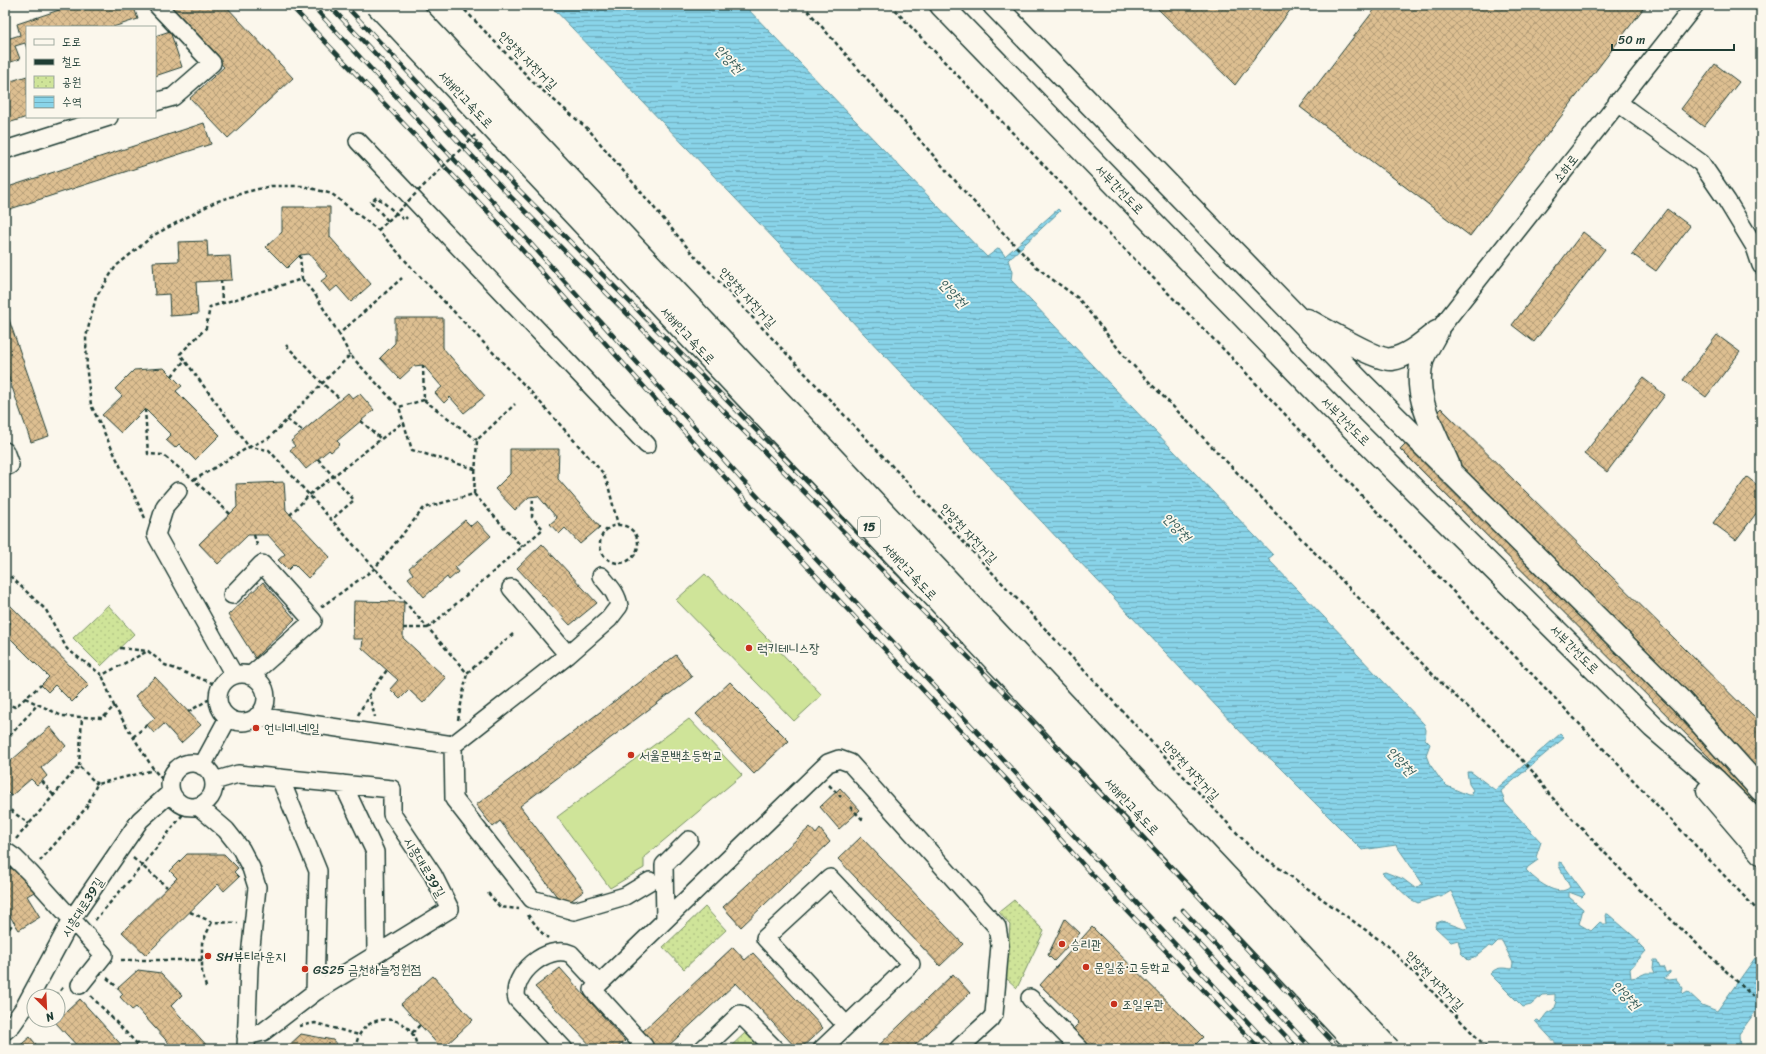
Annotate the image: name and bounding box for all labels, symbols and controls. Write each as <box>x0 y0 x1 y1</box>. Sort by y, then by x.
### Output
street label: 안양천 자전거길 <box>492 25 563 96</box>
legend <box>26 26 156 118</box>
scale bar <box>1612 26 1734 52</box>
text: 50 m <box>1618 29 1645 51</box>
text: 도로 <box>62 31 81 53</box>
water label: 안양천 <box>708 39 751 81</box>
text: 철도 <box>62 51 81 73</box>
street label: 서해안고속도로 <box>432 65 499 134</box>
text: 공원 <box>62 71 81 93</box>
text: 수역 <box>62 91 82 113</box>
street label: 소하로 <box>1547 149 1584 188</box>
street label: 서부간선도로 <box>1090 159 1150 220</box>
street label: 안양천 자전거길 <box>713 261 782 333</box>
water label: 안양천 <box>932 273 975 315</box>
street label: 서해안고속도로 <box>654 301 721 370</box>
street label: 서부간선도로 <box>1315 391 1376 452</box>
street label: 안양천 자전거길 <box>934 497 1003 569</box>
water label: 안양천 <box>1156 507 1199 549</box>
road number: 15 <box>858 517 880 537</box>
street label: 서해안고속도로 <box>876 537 943 606</box>
street label: 서부간선도로 <box>1544 619 1605 680</box>
place label: 럭키테니스장 <box>757 637 820 660</box>
marker: 럭키테니스장 <box>744 643 754 653</box>
place label: 언니네 네일 <box>264 717 320 740</box>
marker: 언니네 네일 <box>251 723 261 733</box>
street label: 안양천 자전거길 <box>1156 734 1225 806</box>
water label: 안양천 <box>1380 741 1423 783</box>
place label: 서울문백초등학교 <box>639 744 723 767</box>
marker: 서울문백초등학교 <box>626 750 636 760</box>
street label: 서해안고속도로 <box>1098 772 1165 841</box>
street label: 시흥대로39길 <box>397 832 452 902</box>
street label: 시흥대로39길 <box>55 873 110 942</box>
place label: 승리관 <box>1070 933 1101 956</box>
marker: 승리관 <box>1057 939 1067 949</box>
place label: SH뷰티라운지 <box>216 945 286 968</box>
street label: 안양천 자전거길 <box>1400 945 1470 1016</box>
marker: SH뷰티라운지 <box>203 951 213 961</box>
place label: 문일중·고등학교 <box>1094 956 1171 979</box>
place label: GS25 금천하늘정원점 <box>313 958 421 981</box>
marker: 문일중·고등학교 <box>1081 962 1091 972</box>
marker: GS25 금천하늘정원점 <box>300 964 310 974</box>
water label: 안양천 <box>1605 975 1648 1017</box>
north arrow <box>26 988 66 1028</box>
place label: 조일우관 <box>1122 993 1164 1016</box>
marker: 조일우관 <box>1109 999 1119 1009</box>
text: N <box>42 1006 58 1027</box>

